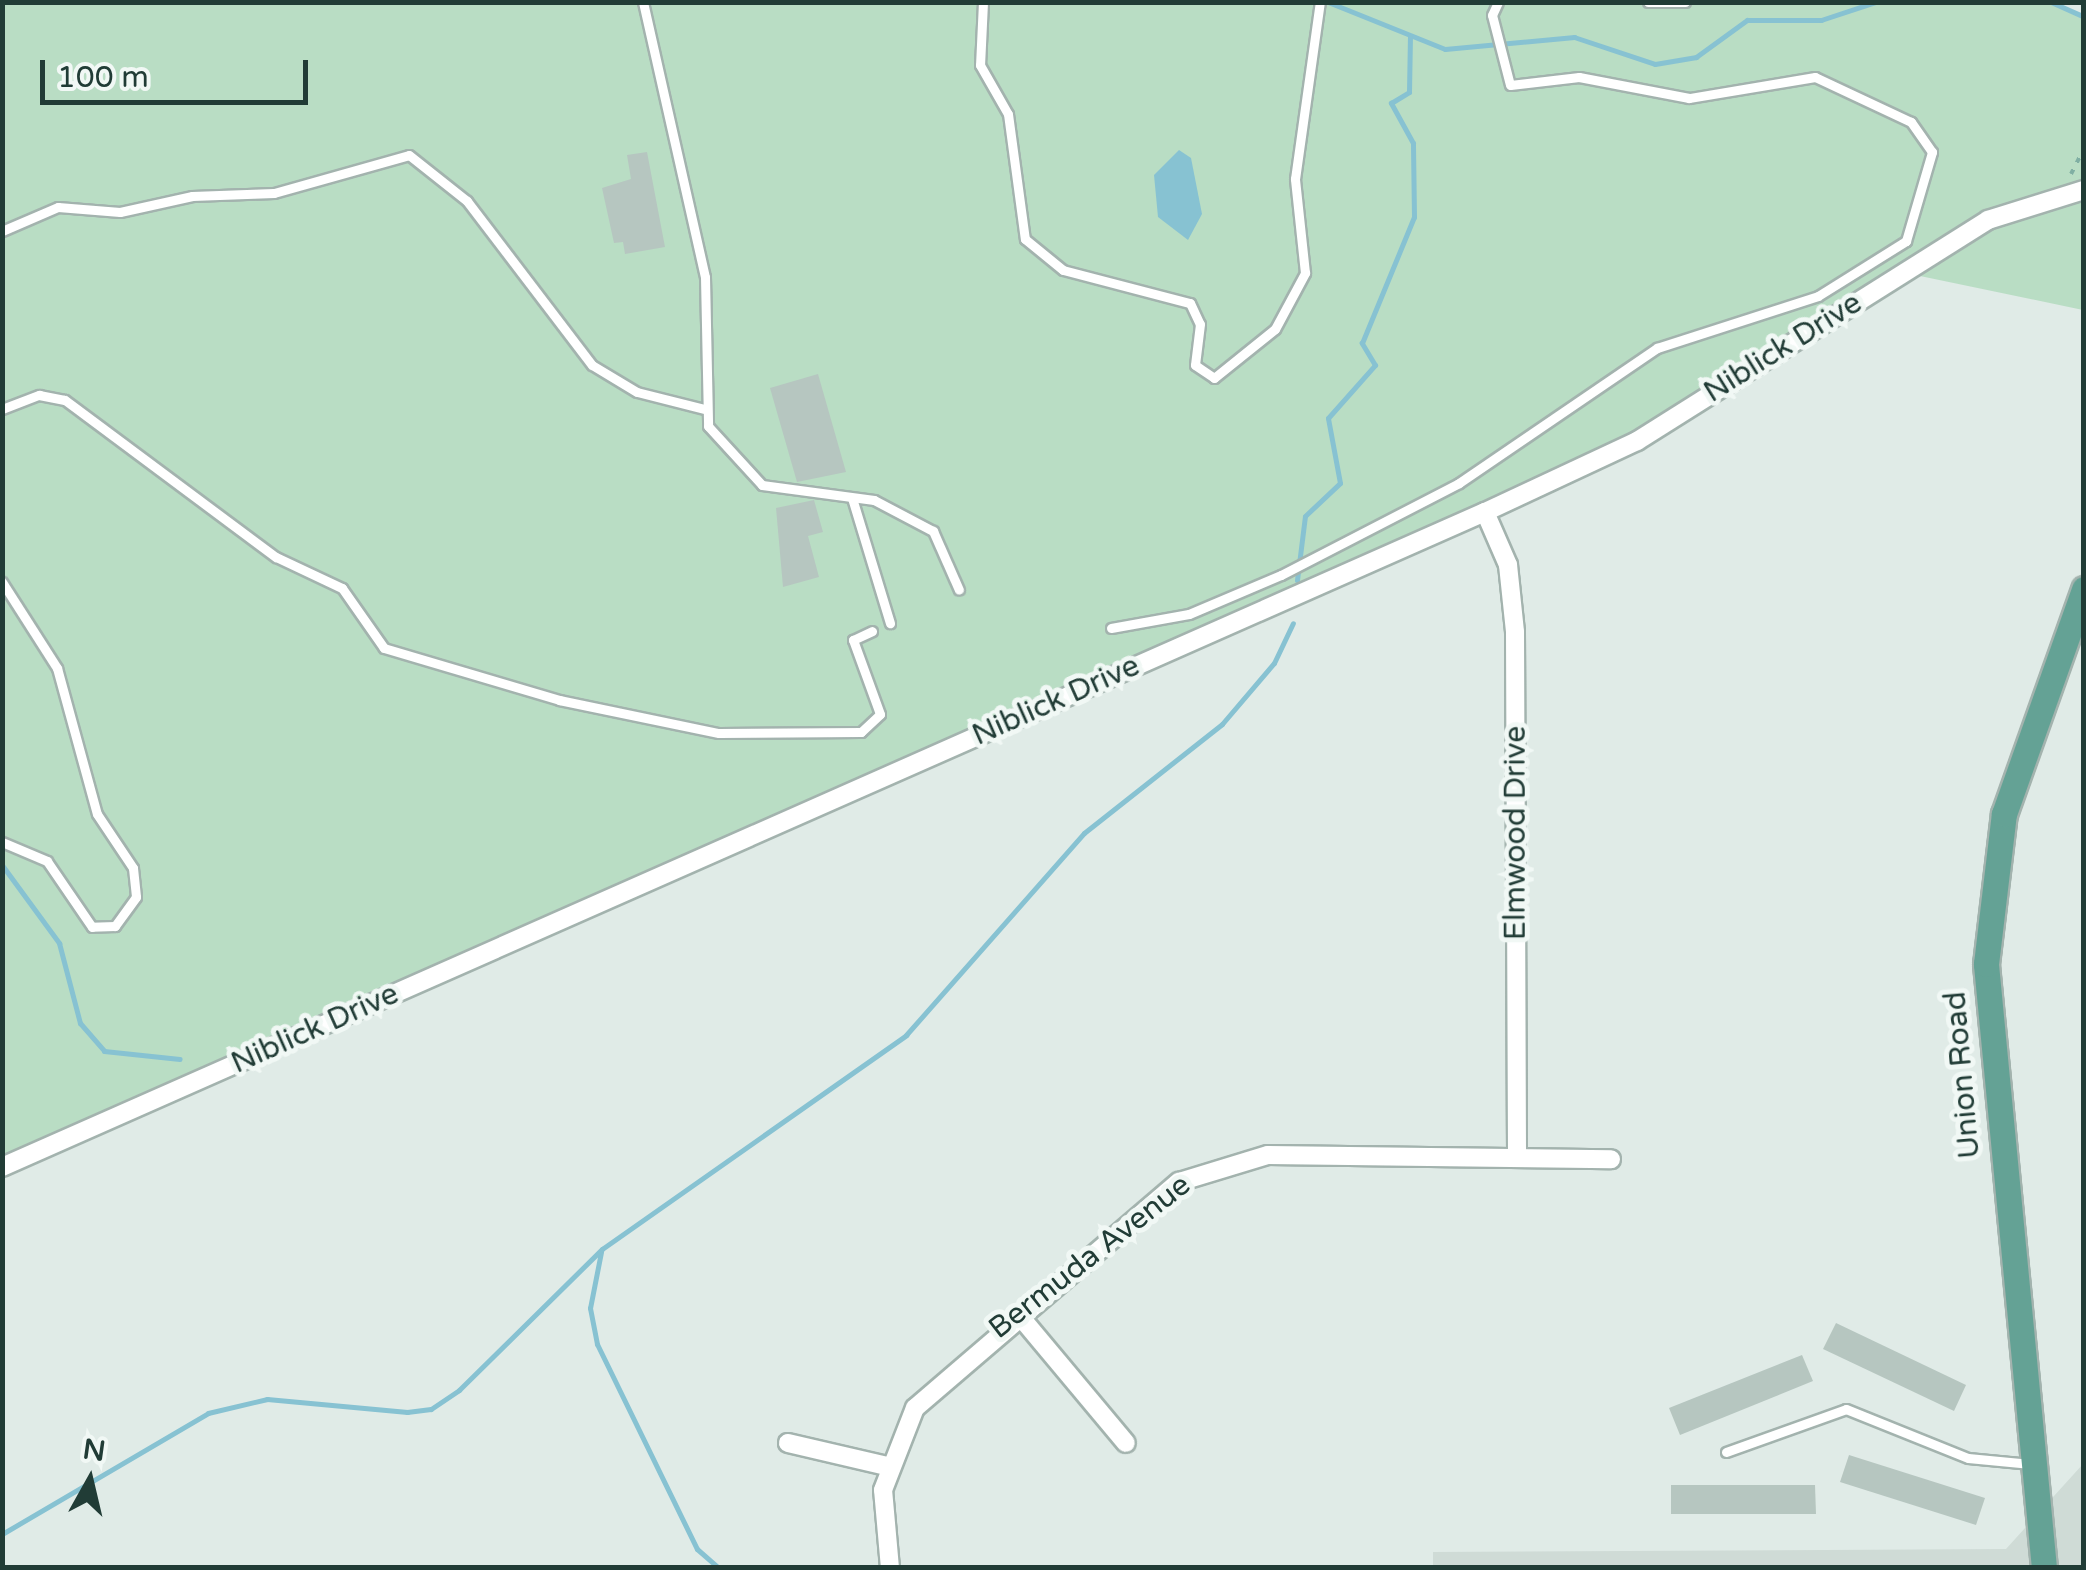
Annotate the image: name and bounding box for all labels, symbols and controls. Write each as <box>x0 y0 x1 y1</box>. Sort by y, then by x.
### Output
scale bar <box>45 40 312 102</box>
text: 100 m <box>57 59 149 96</box>
street label: Niblick Drive <box>1697 285 1869 411</box>
street label: Niblick Drive <box>967 648 1145 754</box>
street label: Elmwood Drive <box>1498 726 1534 940</box>
street label: Niblick Drive <box>226 976 404 1082</box>
street label: Union Road <box>1938 990 1988 1160</box>
street label: Bermuda Avenue <box>982 1167 1198 1347</box>
north arrow <box>40 1430 140 1530</box>
text: N <box>81 1432 108 1469</box>

